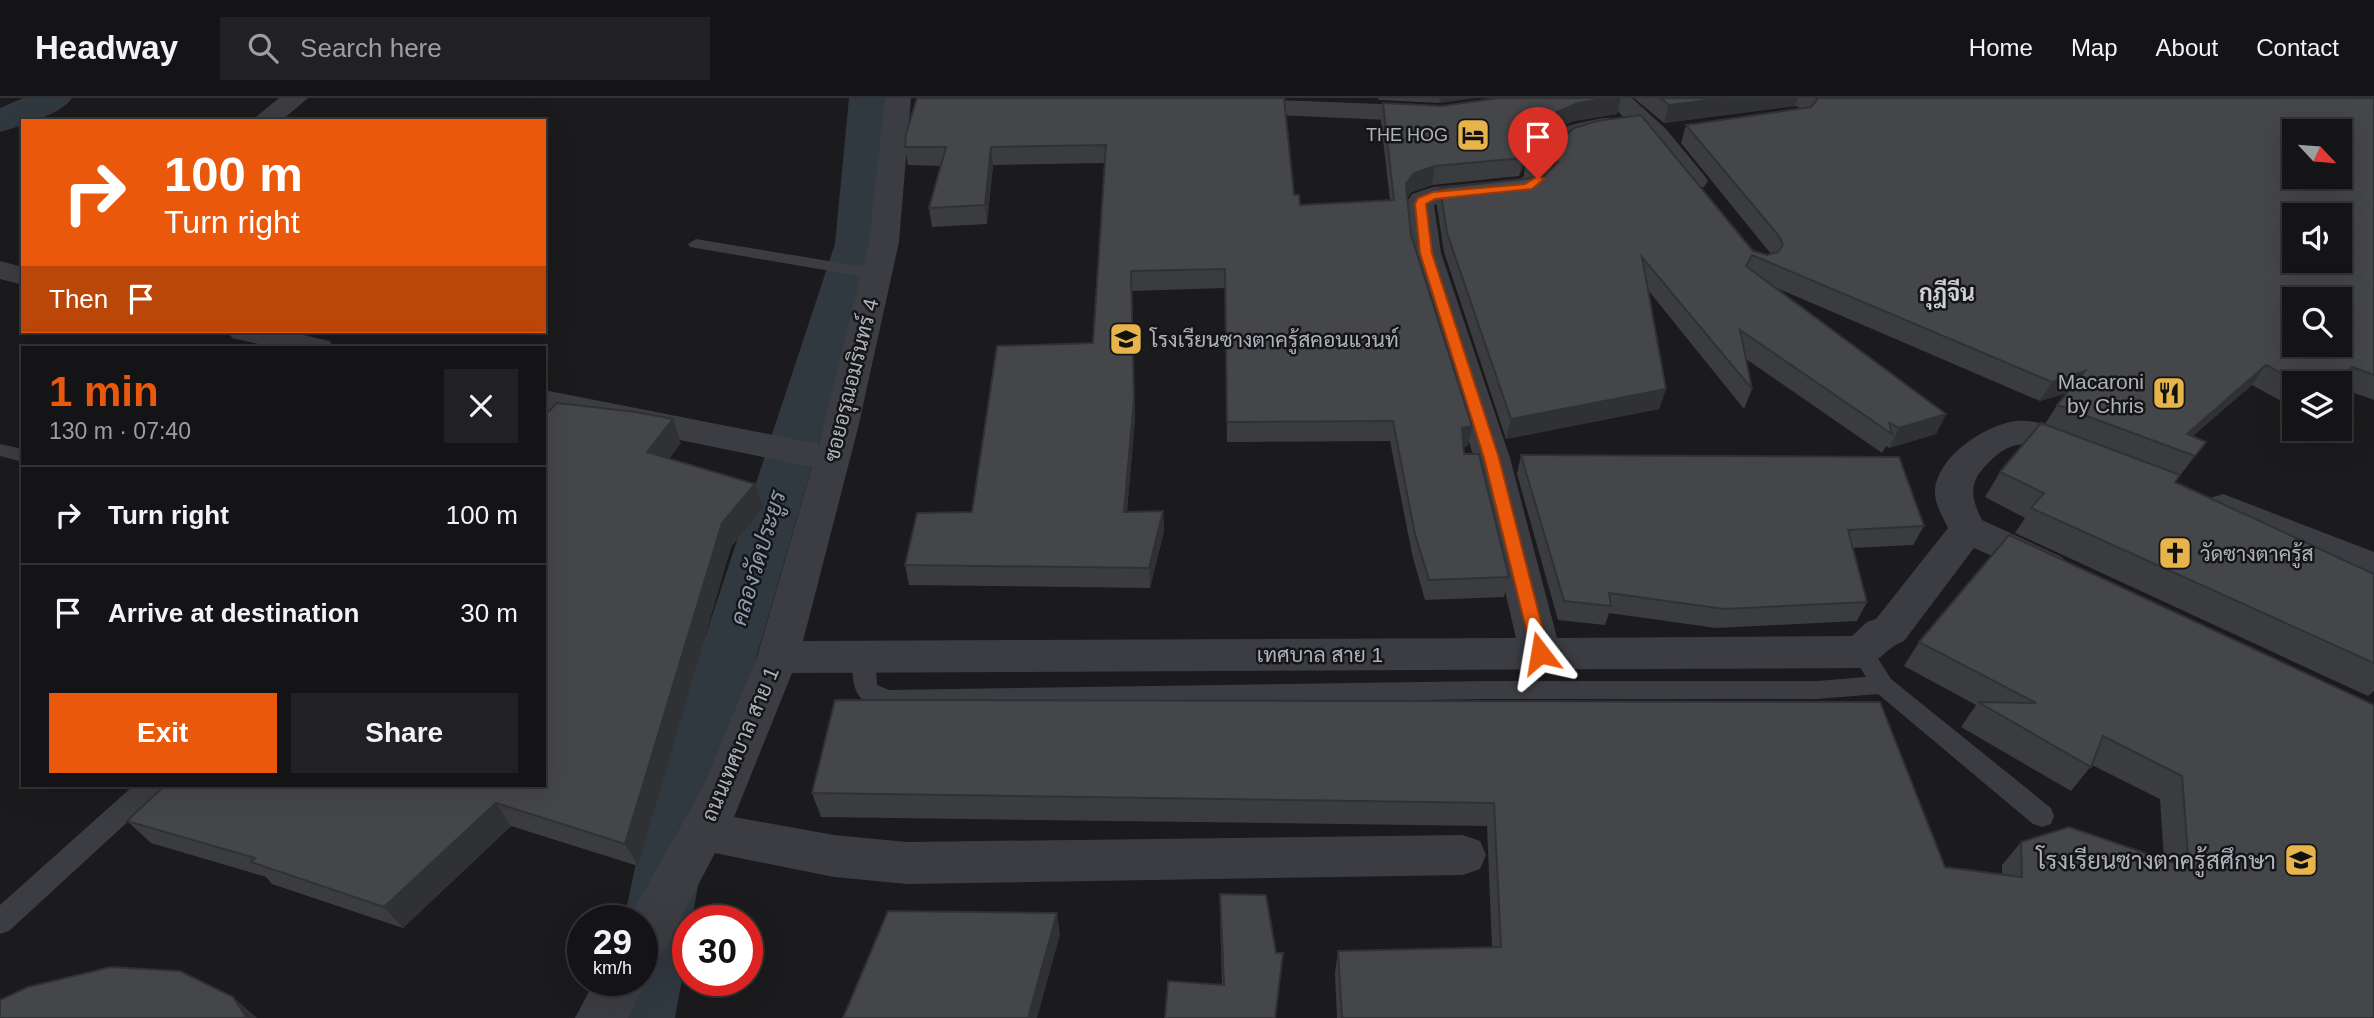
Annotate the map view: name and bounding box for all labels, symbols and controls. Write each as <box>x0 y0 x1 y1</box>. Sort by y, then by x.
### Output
search box <box>220 17 710 80</box>
text: Headway <box>35 29 178 66</box>
icon: search <box>244 29 282 67</box>
text: Search here <box>300 33 442 63</box>
text: Home <box>1969 34 2033 61</box>
text: Map <box>2071 34 2118 61</box>
text: About <box>2156 34 2218 61</box>
text: Contact <box>2256 34 2339 61</box>
pin <box>1508 107 1568 179</box>
hotel icon: THE HOG <box>1454 116 1492 154</box>
icon: arrive <box>1519 118 1557 156</box>
north arrow <box>2282 119 2352 189</box>
map controls <box>2282 119 2352 441</box>
place label: THE HOG <box>1366 125 1448 145</box>
icon: right <box>49 147 140 238</box>
text: 100 m <box>164 147 303 201</box>
button: sound <box>2282 203 2352 273</box>
text: Turn right <box>164 204 300 240</box>
district label: กุฎีจีน <box>1919 278 1975 310</box>
icon: arrive <box>122 280 160 318</box>
text: Then <box>49 284 108 314</box>
button: search <box>2282 287 2352 357</box>
street label: ซอยอรุณอมรินทร์ 4 <box>818 295 885 465</box>
school or university icon: โรงเรียนซางตาครู้สคอนแวนท์ <box>1107 320 1145 358</box>
place label: โรงเรียนซางตาครู้สคอนแวนท์ <box>1149 326 1399 355</box>
text: 1 min <box>49 368 159 415</box>
button: close <box>444 369 518 443</box>
place label: Macaroni by Chris <box>2058 370 2144 417</box>
button: layers <box>2282 371 2352 441</box>
restaurant icon: Macaroni by Chris <box>2150 374 2188 412</box>
text: 130 m · 07:40 <box>49 418 191 444</box>
water label: คลองวัดประยูร <box>724 486 795 630</box>
icon: right <box>49 496 87 534</box>
text: Turn right <box>108 500 229 530</box>
text: 100 m <box>446 500 518 530</box>
church icon: วัดซางตาครู้ส <box>2156 534 2194 572</box>
place label: วัดซางตาครู้ส <box>2200 542 2314 569</box>
icon: arrive <box>49 594 87 632</box>
text: Arrive at destination <box>108 598 359 628</box>
text: 30 m <box>460 598 518 628</box>
position arrow <box>1503 616 1577 690</box>
street label: เทศบาล สาย 1 <box>1257 643 1383 666</box>
street label: ถนนเทศบาล สาย 1 <box>697 663 783 825</box>
button: Exit <box>49 693 277 773</box>
button: Share <box>291 693 518 773</box>
school or university icon: โรงเรียนซางตาครู้สศึกษา <box>2282 841 2320 879</box>
place label: โรงเรียนซางตาครู้สศึกษา <box>2035 845 2276 878</box>
speed limit sign: 30 <box>672 905 763 996</box>
text: 29 <box>593 922 632 961</box>
text: km/h <box>593 958 632 978</box>

